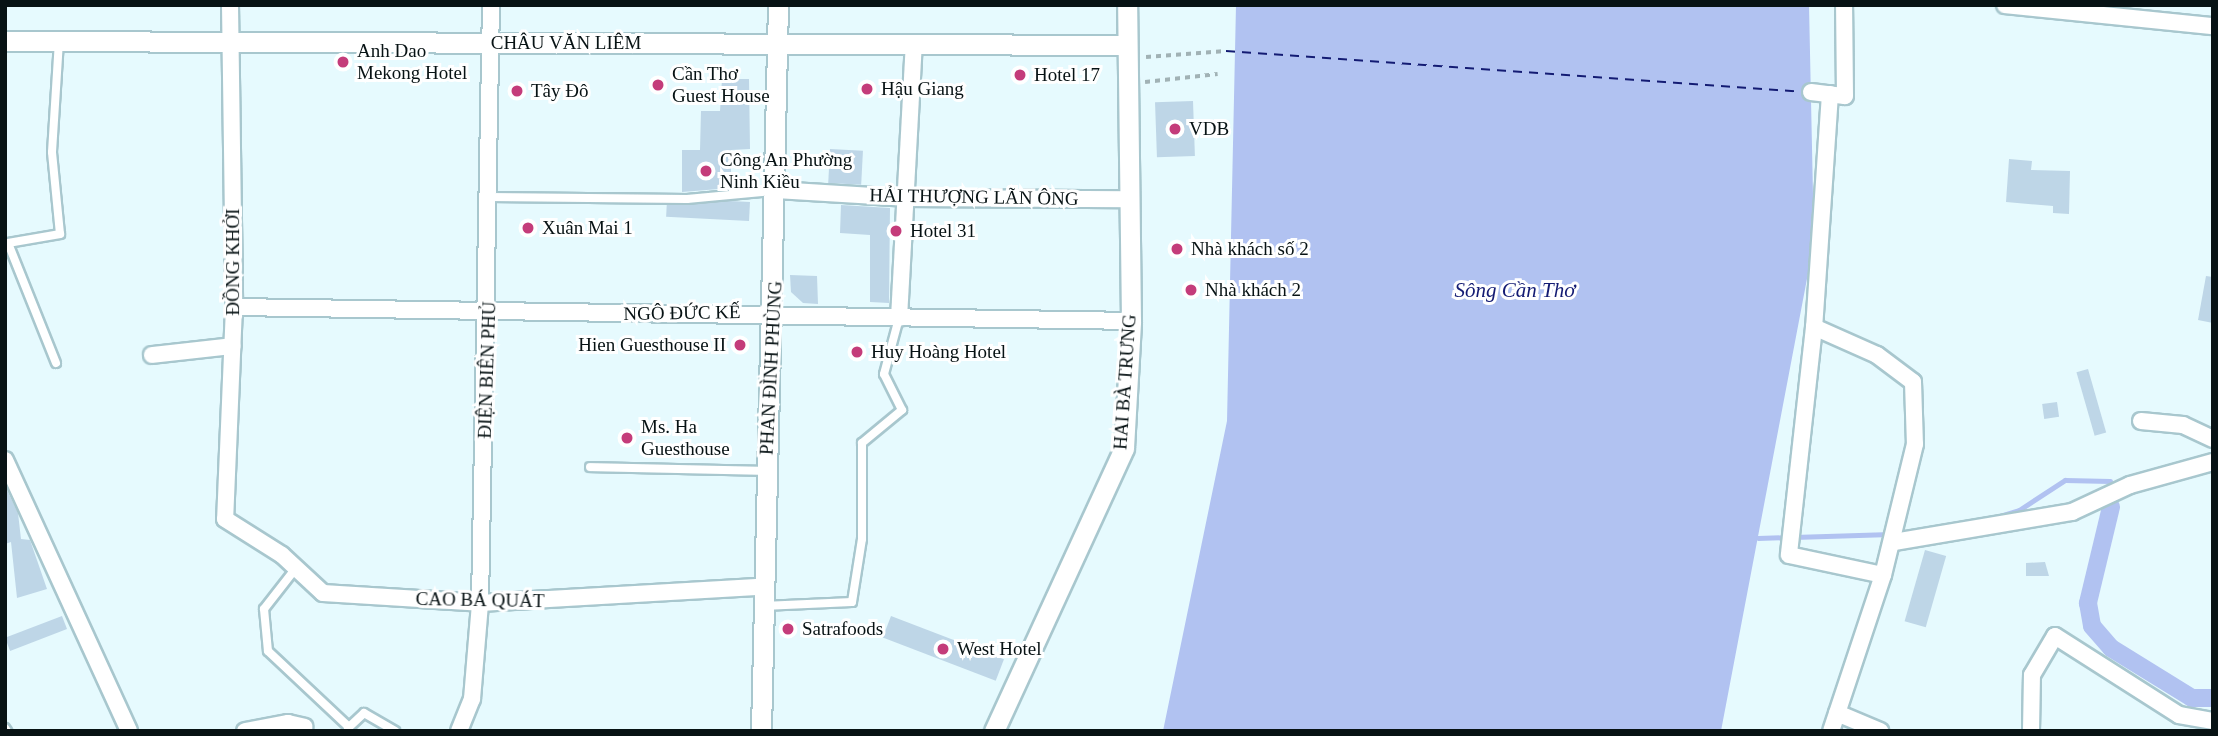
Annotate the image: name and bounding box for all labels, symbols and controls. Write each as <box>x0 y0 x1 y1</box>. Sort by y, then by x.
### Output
street label: CHÂU VĂN LIÊM <box>491 32 641 54</box>
place label: Anh Dao Mekong Hotel <box>357 40 467 84</box>
marker: Anh Dao Mekong Hotel <box>335 54 351 70</box>
place label: Cần Thơ Guest House <box>672 63 770 107</box>
place label: Hotel 17 <box>1034 64 1100 86</box>
marker: Hotel 17 <box>1012 67 1028 83</box>
marker: Cần Thơ Guest House <box>650 77 666 93</box>
place label: Hậu Giang <box>881 78 964 100</box>
place label: Tây Đô <box>531 80 589 102</box>
marker: Hậu Giang <box>859 81 875 97</box>
marker: Tây Đô <box>509 83 525 99</box>
place label: VDB <box>1189 118 1229 140</box>
marker: VDB <box>1167 121 1183 137</box>
place label: Công An Phường Ninh Kiều <box>720 149 853 193</box>
marker: Công An Phường Ninh Kiều <box>698 163 714 179</box>
street label: HẢI THƯỢNG LÃN ÔNG <box>869 184 1079 210</box>
street label: ĐỒNG KHỞI <box>222 208 244 316</box>
place label: Xuân Mai 1 <box>542 217 633 239</box>
marker: Xuân Mai 1 <box>520 220 536 236</box>
place label: Hotel 31 <box>910 220 976 242</box>
marker: Hotel 31 <box>888 223 904 239</box>
place label: Nhà khách số 2 <box>1191 238 1309 260</box>
marker: Nhà khách số 2 <box>1169 241 1185 257</box>
water label: Sông Cần Thơ <box>1455 277 1575 303</box>
place label: Nhà khách 2 <box>1205 279 1301 301</box>
street label: PHAN ĐÌNH PHÙNG <box>755 280 787 456</box>
marker: Nhà khách 2 <box>1183 282 1199 298</box>
street label: ĐIỆN BIÊN PHỦ <box>473 301 501 439</box>
street label: NGÔ ĐỨC KẾ <box>623 301 741 325</box>
street label: HAI BÀ TRƯNG <box>1109 313 1141 451</box>
place label: Hien Guesthouse II <box>578 334 726 356</box>
marker: Hien Guesthouse II <box>732 337 748 353</box>
place label: Huy Hoàng Hotel <box>871 341 1006 363</box>
marker: Huy Hoàng Hotel <box>849 344 865 360</box>
place label: Ms. Ha Guesthouse <box>641 416 730 460</box>
marker: Ms. Ha Guesthouse <box>619 430 635 446</box>
street label: CAO BÁ QUÁT <box>415 587 545 613</box>
place label: Satrafoods <box>802 618 883 640</box>
marker: Satrafoods <box>780 621 796 637</box>
place label: West Hotel <box>957 638 1041 660</box>
marker: West Hotel <box>935 641 951 657</box>

